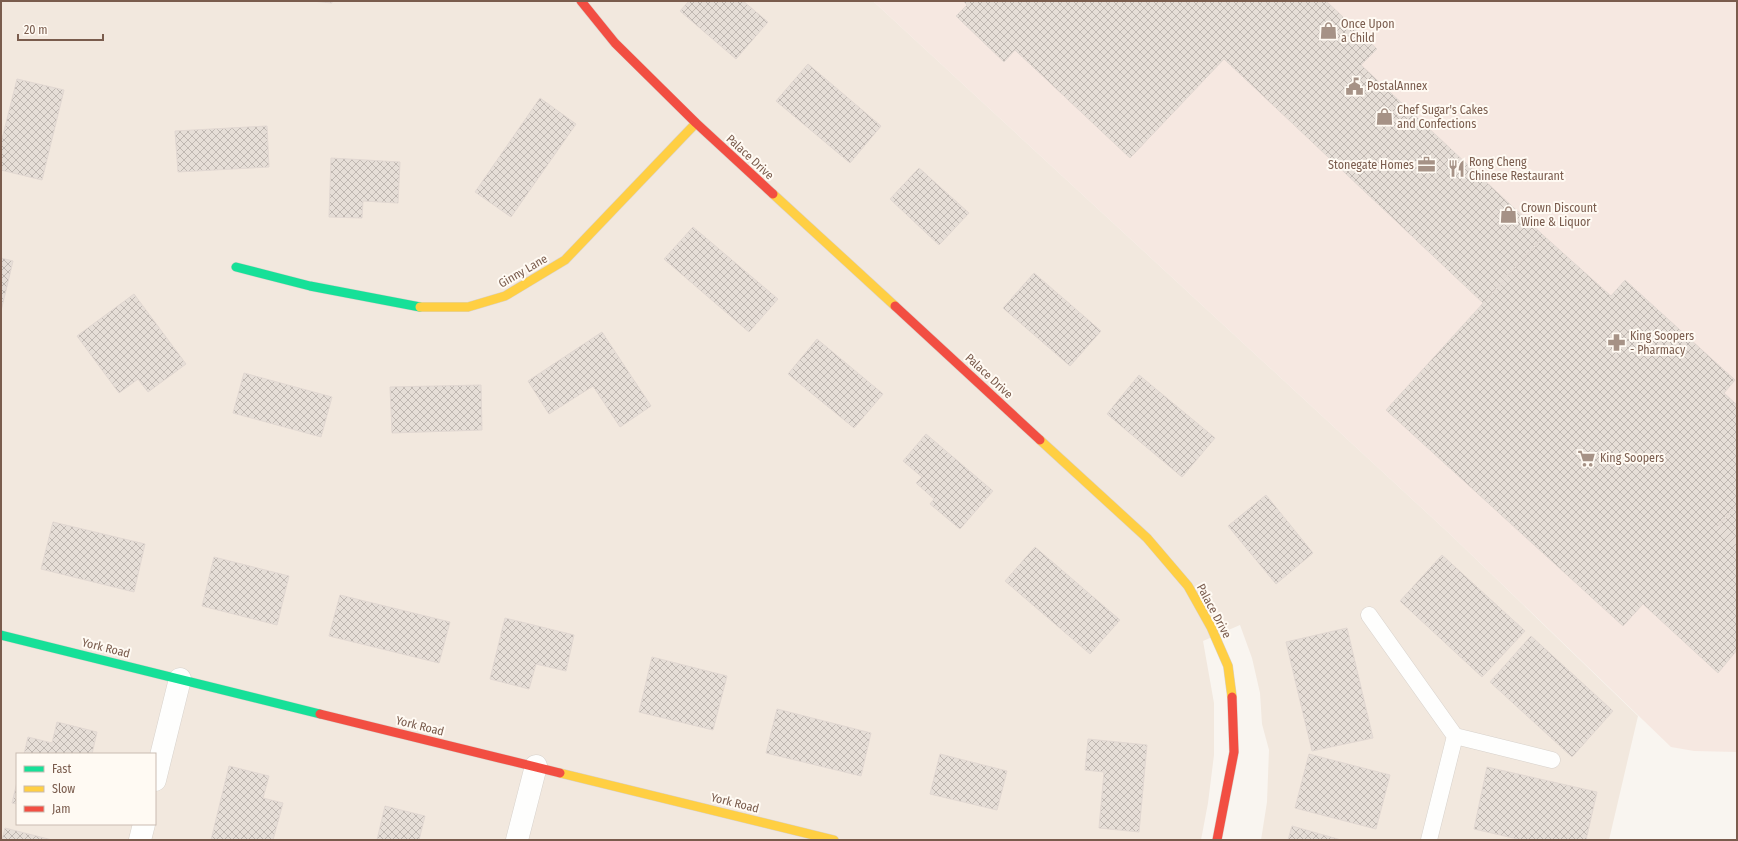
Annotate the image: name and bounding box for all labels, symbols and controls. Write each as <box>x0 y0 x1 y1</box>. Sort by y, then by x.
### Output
scale bar <box>18 16 103 42</box>
place label: Once Upon a Child <box>1341 17 1395 45</box>
shop icon: Once Upon a Child <box>1318 21 1338 41</box>
text: 20 m <box>24 23 48 37</box>
public building icon: PostalAnnex <box>1344 76 1364 96</box>
place label: PostalAnnex <box>1367 79 1428 93</box>
place label: Chef Sugar's Cakes and Confections <box>1397 103 1488 131</box>
shop icon: Chef Sugar's Cakes and Confections <box>1374 107 1394 127</box>
street label: Palace Drive <box>723 132 777 182</box>
office icon: Stonegate Homes <box>1417 155 1437 175</box>
place label: Rong Cheng Chinese Restaurant <box>1469 155 1564 183</box>
place label: Stonegate Homes <box>1328 158 1414 172</box>
restaurant icon: Rong Cheng Chinese Restaurant <box>1446 159 1466 179</box>
place label: Crown Discount Wine & Liquor <box>1521 201 1597 229</box>
shop icon: Crown Discount Wine & Liquor <box>1498 205 1518 225</box>
street label: Ginny Lane <box>496 251 550 291</box>
place label: King Soopers - Pharmacy <box>1630 329 1694 357</box>
pharmacy icon: King Soopers - Pharmacy <box>1607 333 1627 353</box>
street label: Palace Drive <box>962 351 1016 401</box>
supermarket icon: King Soopers <box>1577 448 1597 468</box>
place label: King Soopers <box>1600 451 1664 465</box>
street label: Palace Drive <box>1194 581 1234 641</box>
street label: York Road <box>81 635 131 661</box>
street label: York Road <box>395 713 445 739</box>
legend <box>16 753 156 825</box>
text: Fast <box>52 762 71 776</box>
text: Slow <box>52 782 75 796</box>
street label: York Road <box>710 790 760 816</box>
text: Jam <box>52 802 70 816</box>

